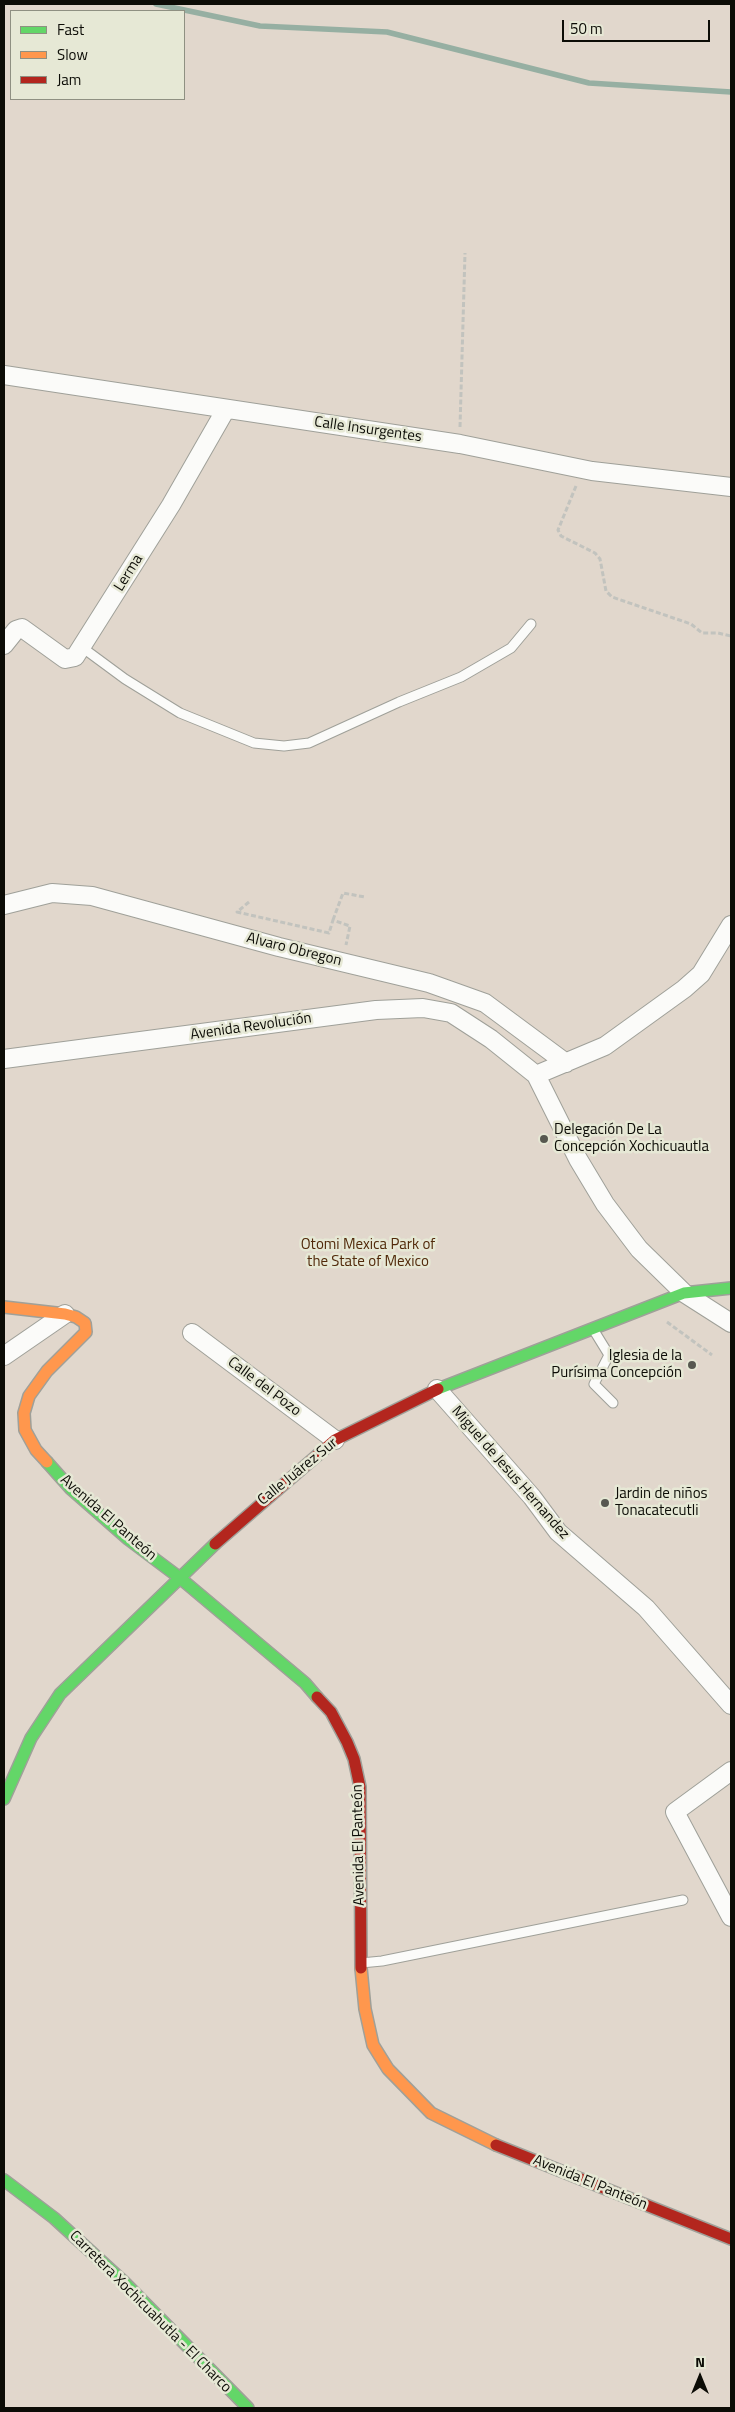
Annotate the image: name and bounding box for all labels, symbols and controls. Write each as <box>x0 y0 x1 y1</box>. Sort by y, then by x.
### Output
legend <box>10 10 185 100</box>
scale bar <box>565 10 712 42</box>
text: 50 m <box>570 17 603 40</box>
text: Fast <box>57 18 84 41</box>
text: Slow <box>57 43 88 66</box>
text: Jam <box>57 68 81 91</box>
street label: Calle Insurgentes <box>313 414 423 446</box>
street label: Lerma <box>111 551 147 595</box>
street label: Alvaro Obregon <box>245 929 343 971</box>
street label: Avenida Revolución <box>189 1010 313 1044</box>
place label: Delegación De La Concepción Xochicuautla <box>554 1121 709 1156</box>
marker: Delegación De La Concepción Xochicuautla <box>538 1133 550 1145</box>
park label: Otomi Mexica Park of the State of Mexico <box>301 1236 435 1271</box>
place label: Iglesia de la Purísima Concepción <box>551 1347 682 1382</box>
street label: Calle del Pozo <box>224 1354 304 1420</box>
marker: Iglesia de la Purísima Concepción <box>686 1359 698 1371</box>
street label: Miguel de Jesus Hernandez <box>447 1403 573 1543</box>
street label: Calle Juárez Sur <box>255 1434 341 1510</box>
street label: Avenida El Panteón <box>56 1471 160 1565</box>
place label: Jardin de niños Tonacatecutli <box>615 1485 708 1520</box>
marker: Jardin de niños Tonacatecutli <box>599 1497 611 1509</box>
street label: Avenida El Panteón <box>349 1784 369 1906</box>
street label: Avenida El Panteón <box>530 2152 650 2214</box>
street label: Carretera Xochicuahutla - El Charco <box>65 2227 235 2397</box>
text: N <box>695 2351 705 2372</box>
north arrow <box>675 2352 725 2402</box>

